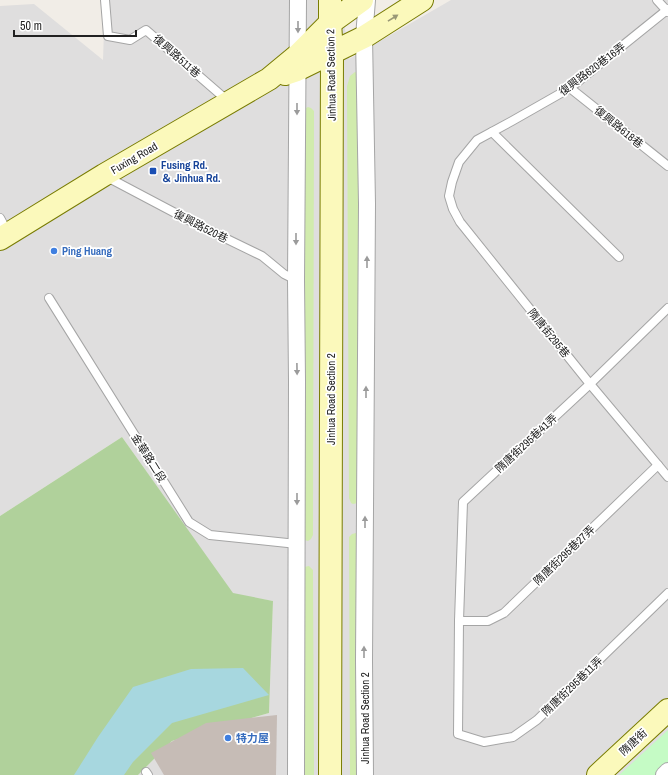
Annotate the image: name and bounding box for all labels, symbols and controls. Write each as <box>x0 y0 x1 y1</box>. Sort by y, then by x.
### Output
scale bar <box>14 12 136 38</box>
one-way arrow <box>387 15 399 22</box>
text: 50 m <box>20 18 42 34</box>
one-way arrow <box>295 21 301 34</box>
street label: Jinhua Road Section 2 <box>323 29 339 121</box>
street label: 復興路511巷 <box>150 32 204 80</box>
street label: 復興路620巷16弄 <box>556 39 628 99</box>
one-way arrow <box>294 103 300 116</box>
street label: 復興路618巷 <box>592 103 646 151</box>
street label: Fuxing Road <box>108 139 160 177</box>
place label: Fusing Rd. ＆ Jinhua Rd. <box>161 158 221 185</box>
marker: Fusing Rd. ＆ Jinhua Rd. <box>148 166 158 176</box>
street label: 復興路520巷 <box>172 206 230 246</box>
one-way arrow <box>293 233 299 246</box>
place label: Ping Huang <box>62 244 113 258</box>
marker: Ping Huang <box>49 246 59 256</box>
one-way arrow <box>364 255 370 268</box>
street label: 隋唐街295巷 <box>525 306 573 360</box>
street label: Jinhua Road Section 2 <box>324 353 338 445</box>
one-way arrow <box>294 363 300 376</box>
one-way arrow <box>363 385 369 398</box>
street label: 隋唐街295巷41弄 <box>492 411 560 475</box>
street label: 金華路二段 <box>128 431 170 485</box>
one-way arrow <box>294 493 300 506</box>
one-way arrow <box>362 515 368 528</box>
street label: 隋唐街295巷27弄 <box>530 522 598 588</box>
one-way arrow <box>361 645 367 658</box>
street label: 隋唐街295巷11弄 <box>539 653 605 719</box>
street label: Jinhua Road Section 2 <box>358 672 372 764</box>
street label: 隋唐街 <box>616 726 650 758</box>
place label: 特力屋 <box>236 731 269 745</box>
marker: 特力屋 <box>223 733 233 743</box>

